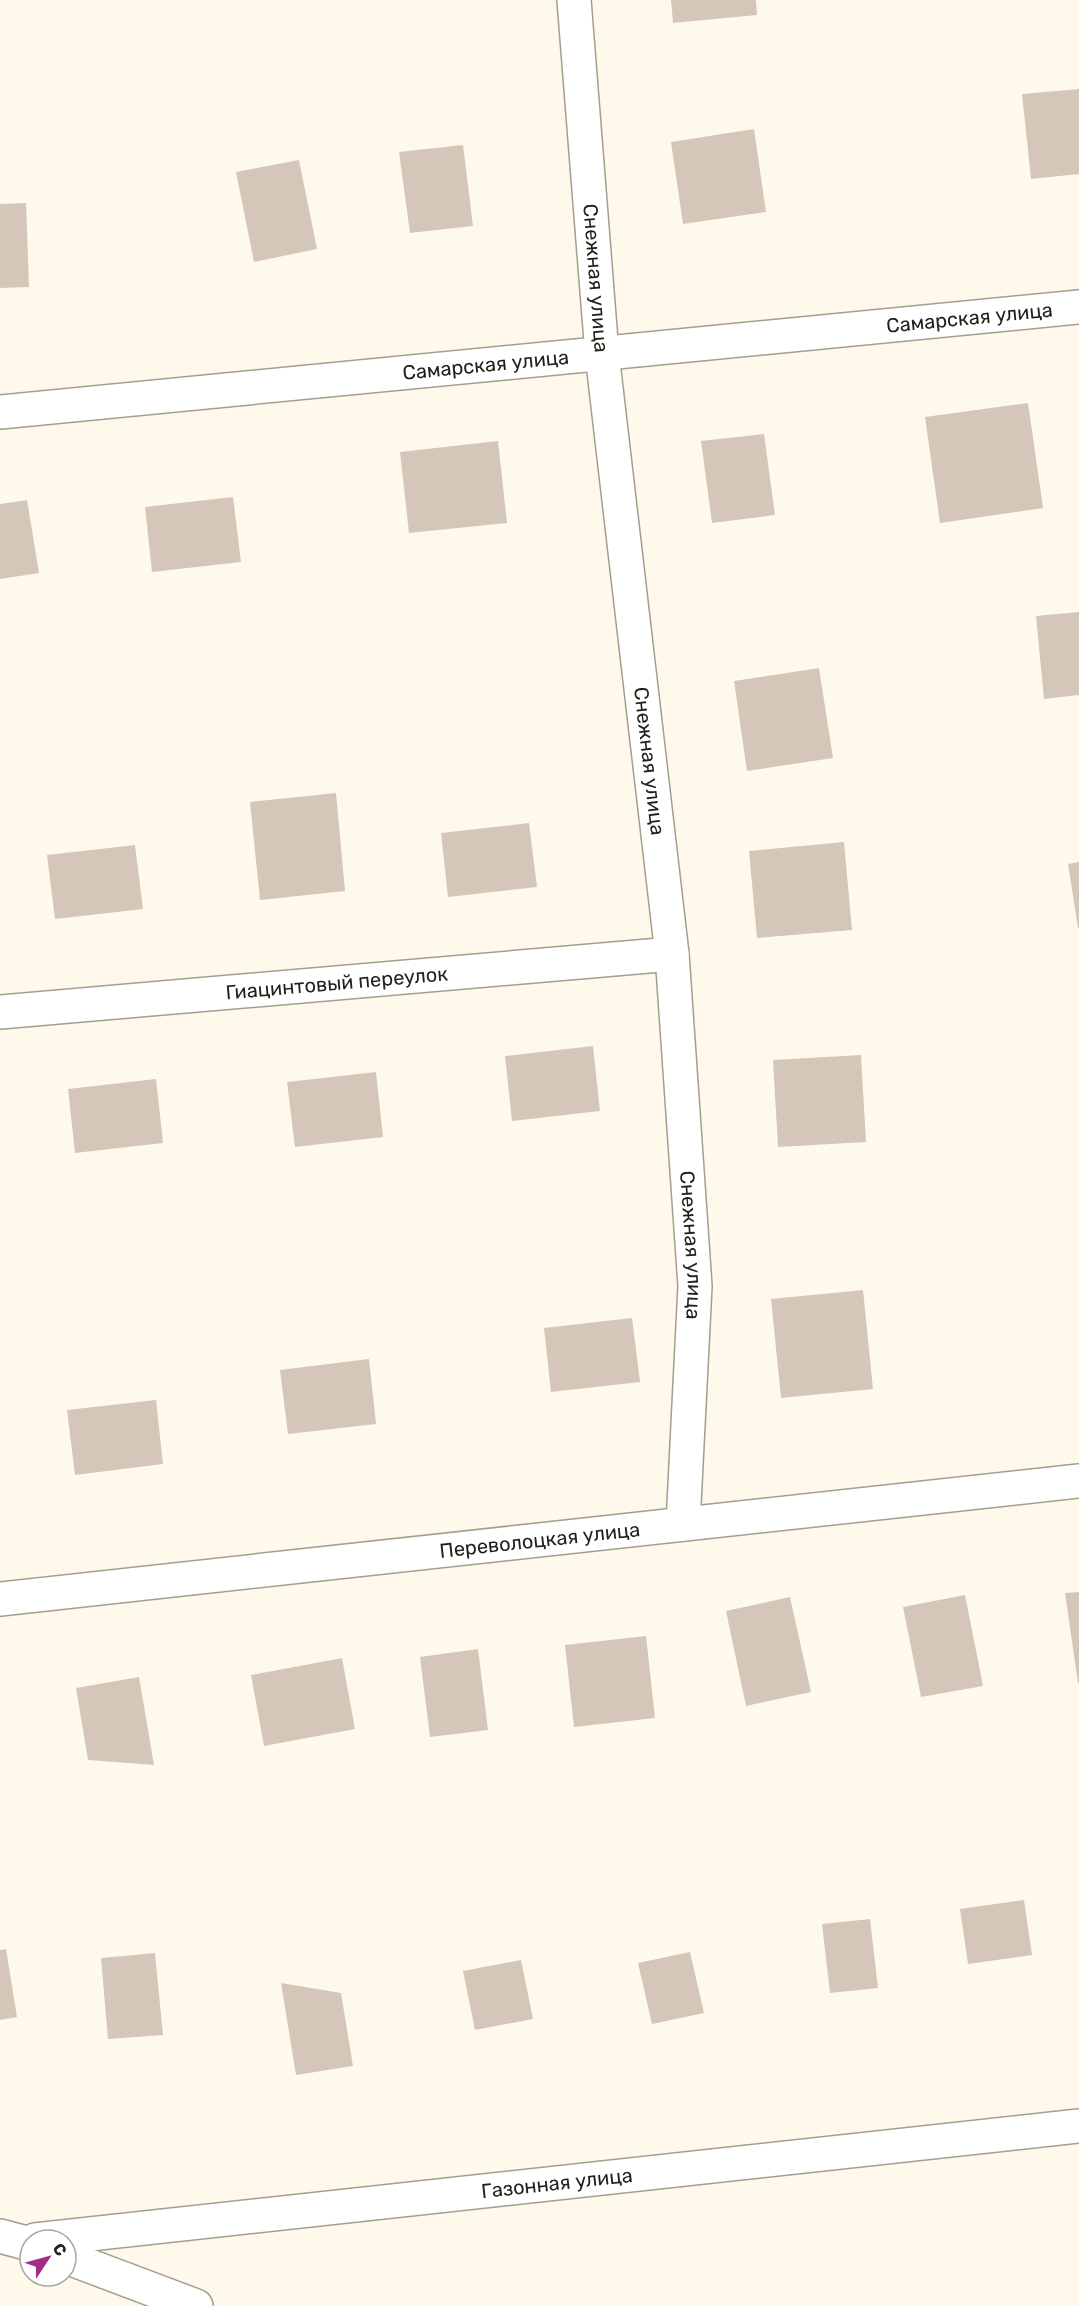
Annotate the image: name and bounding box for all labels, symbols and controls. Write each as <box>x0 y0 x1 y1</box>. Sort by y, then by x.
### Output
street label: Снежная улица <box>578 203 614 354</box>
street label: Самарская улица <box>885 298 1054 338</box>
street label: Самарская улица <box>401 345 570 385</box>
street label: Снежная улица <box>629 686 670 837</box>
street label: Гиацинтовый переулок <box>225 961 449 1004</box>
street label: Снежная улица <box>675 1170 707 1320</box>
street label: Переволоцкая улица <box>438 1517 641 1563</box>
street label: Газонная улица <box>480 2163 634 2203</box>
north arrow <box>18 2228 78 2288</box>
text: С <box>49 2239 71 2260</box>

